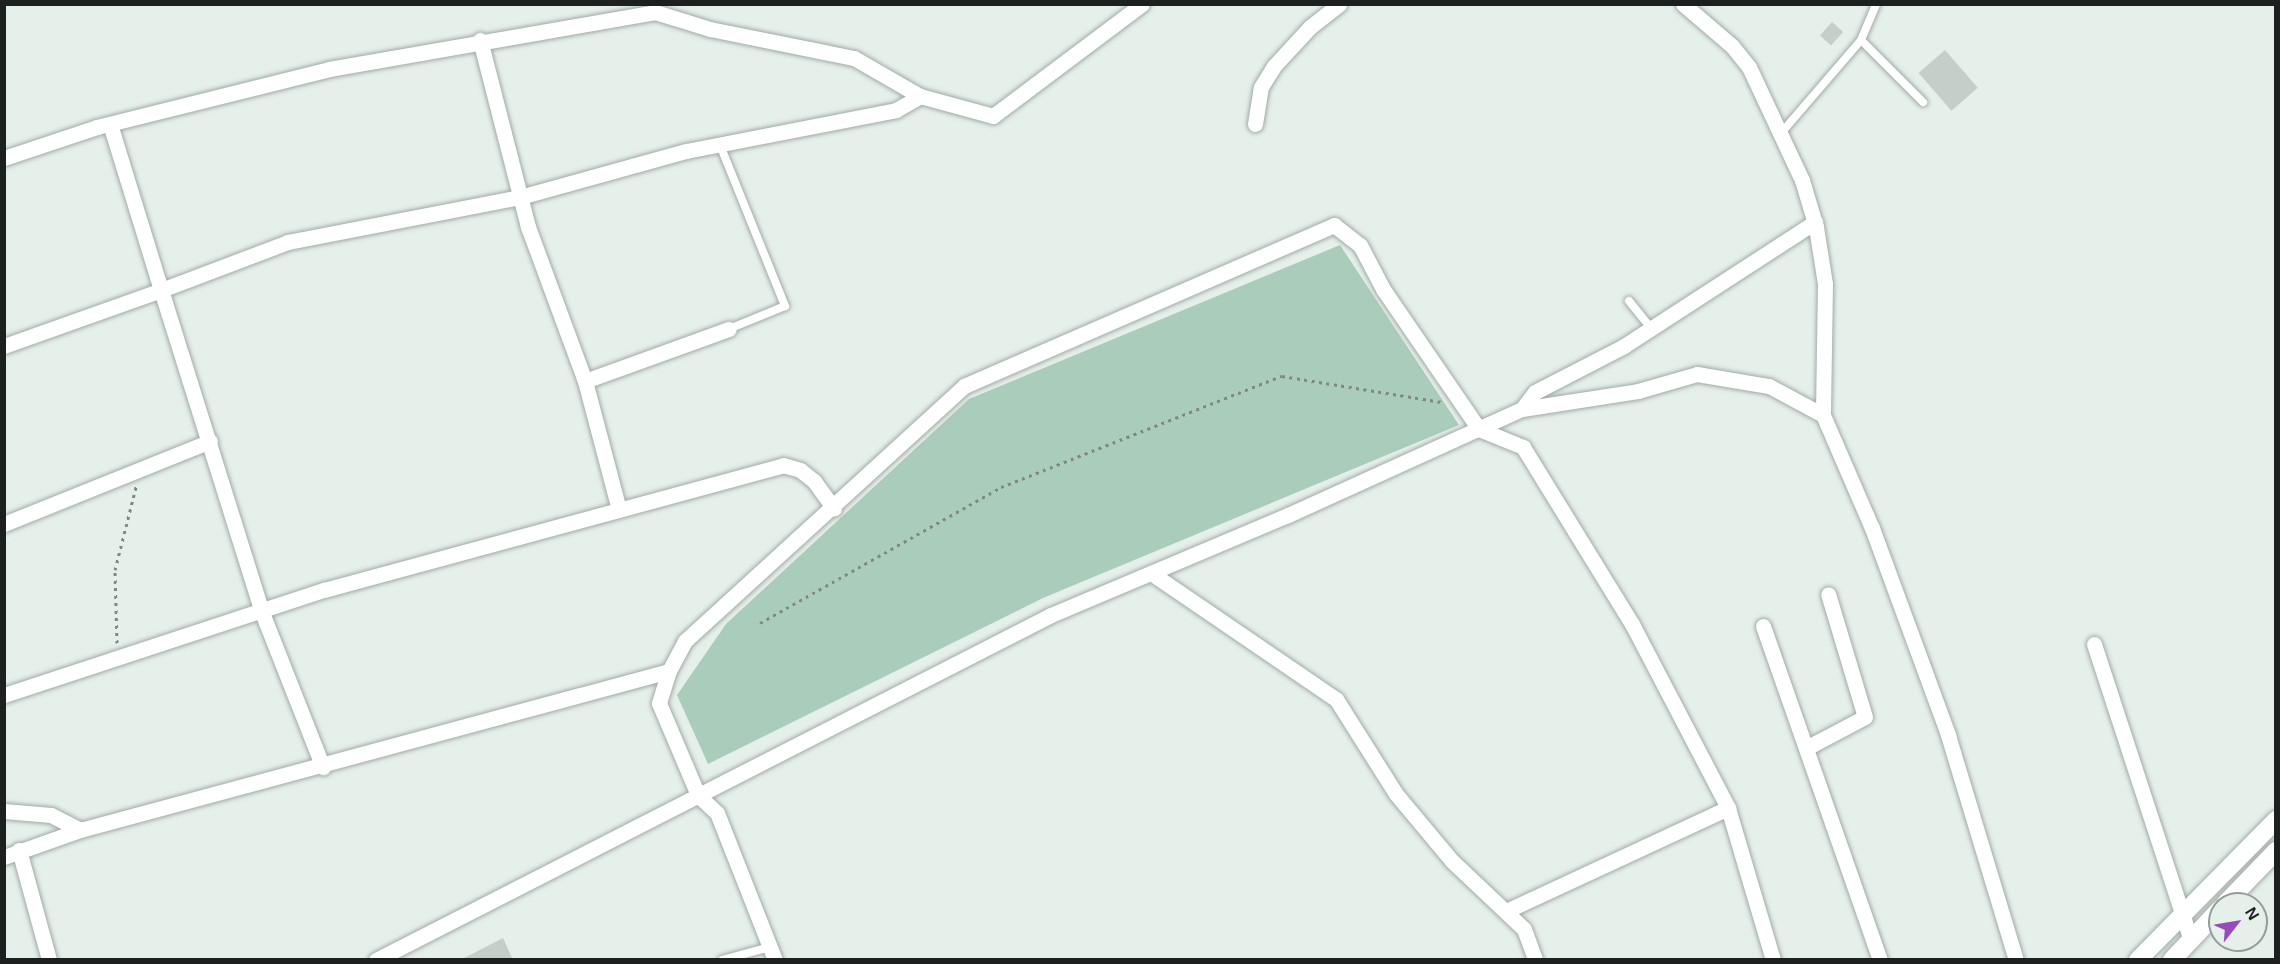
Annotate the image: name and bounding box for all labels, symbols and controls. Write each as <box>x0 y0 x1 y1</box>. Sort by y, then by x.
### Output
north arrow <box>2208 892 2268 952</box>
text: N <box>2242 904 2262 923</box>

